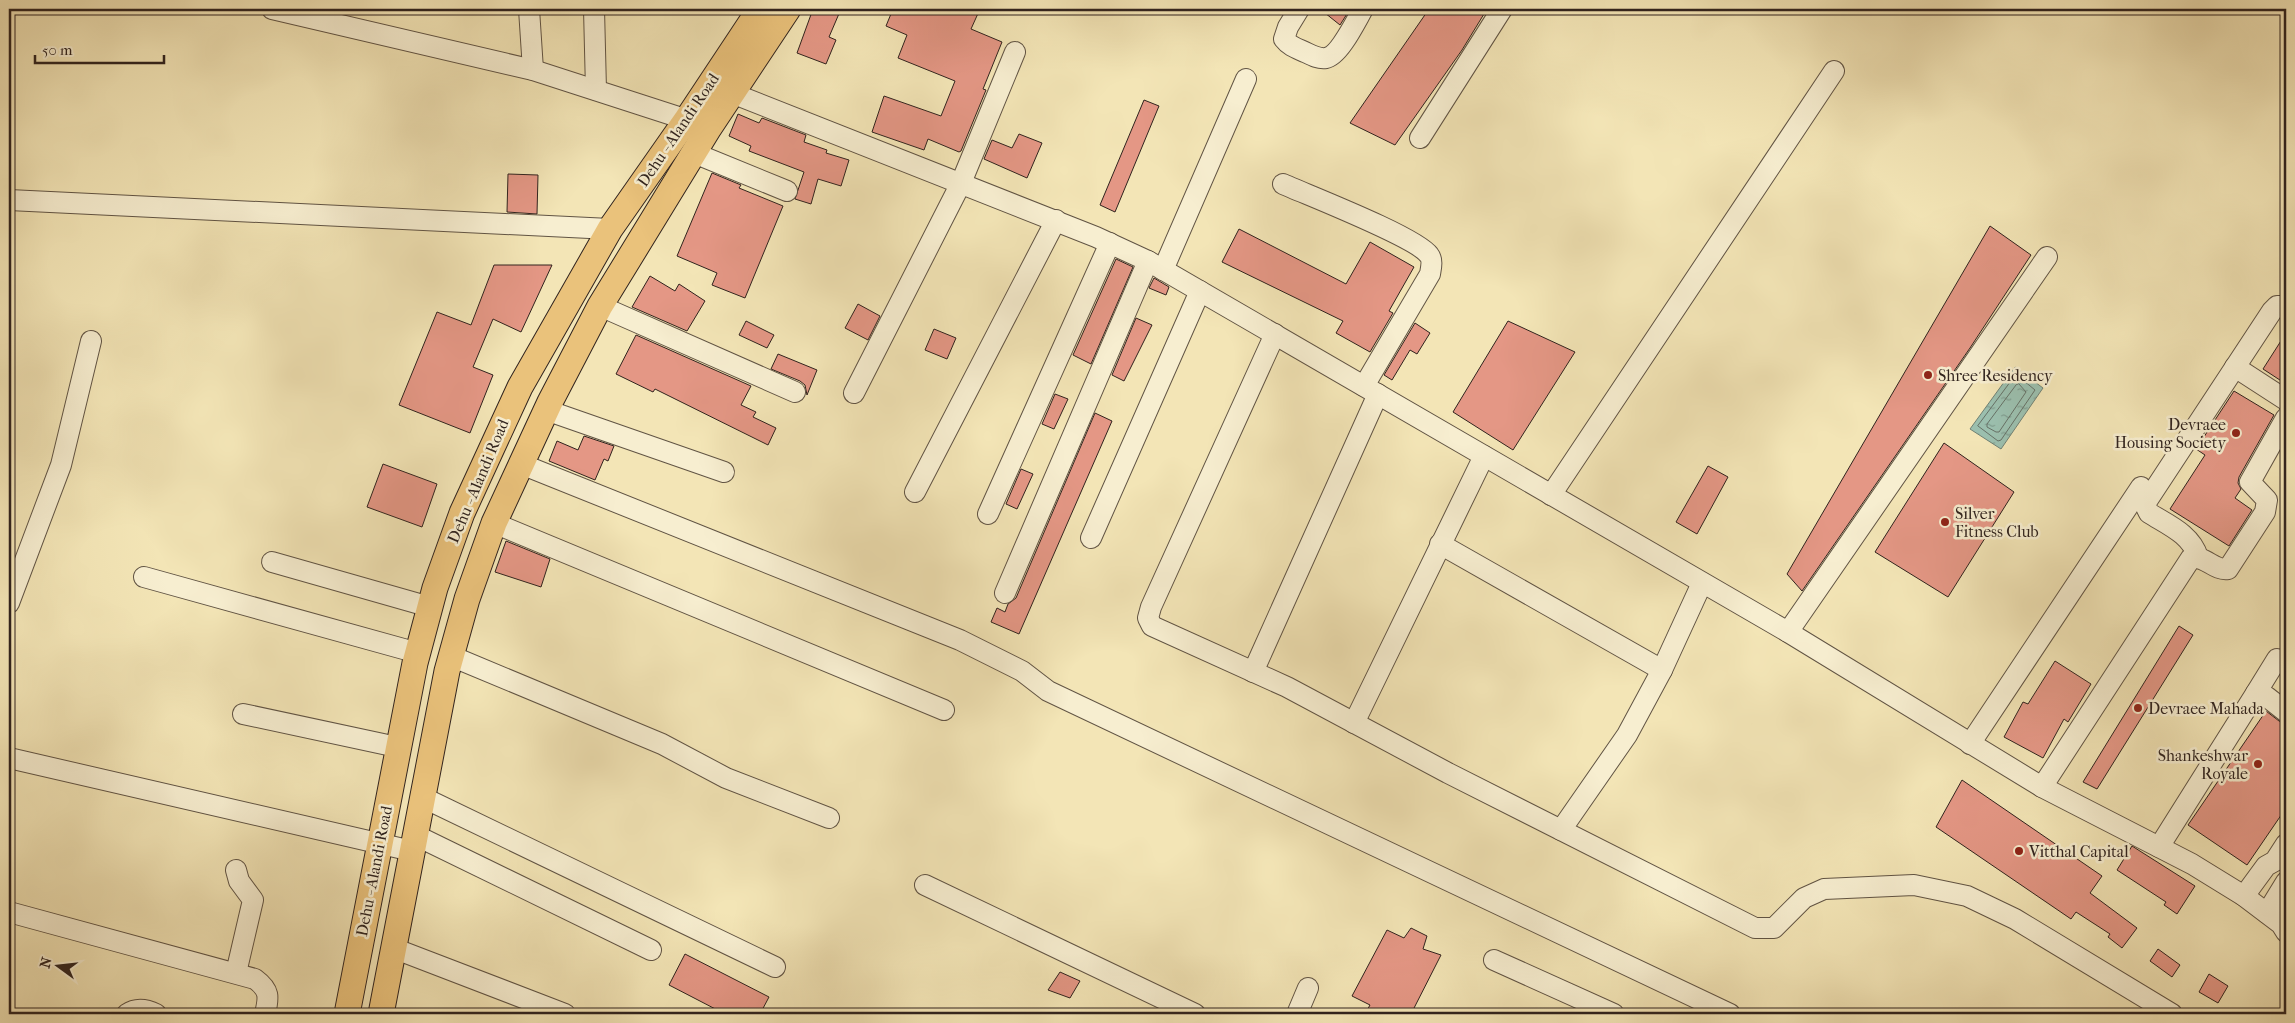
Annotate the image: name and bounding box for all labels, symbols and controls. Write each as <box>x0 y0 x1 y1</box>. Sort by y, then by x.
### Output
scale bar <box>35 32 164 64</box>
text: 50 m <box>42 41 73 59</box>
street label: Dehu - Alandi Road <box>633 69 723 190</box>
place label: Shree Residency <box>1938 366 2053 385</box>
marker: Shree Residency <box>1922 369 1934 381</box>
place label: Devraee Housing Society <box>2114 415 2226 452</box>
street label: Dehu - Alandi Road <box>443 416 513 546</box>
marker: Devraee Housing Society <box>2230 427 2242 439</box>
place label: Silver Fitness Club <box>1955 504 2039 541</box>
marker: Silver Fitness Club <box>1939 516 1951 528</box>
place label: Devraee Mahada <box>2148 699 2265 718</box>
marker: Devraee Mahada <box>2132 702 2144 714</box>
place label: Shankeshwar Royale <box>2158 746 2248 783</box>
marker: Shankeshwar Royale <box>2252 758 2264 770</box>
street label: Dehu - Alandi Road <box>352 804 396 938</box>
place label: Vitthal Capital <box>2028 842 2129 861</box>
marker: Vitthal Capital <box>2013 845 2025 857</box>
north arrow <box>32 940 82 990</box>
text: N <box>36 955 56 970</box>

